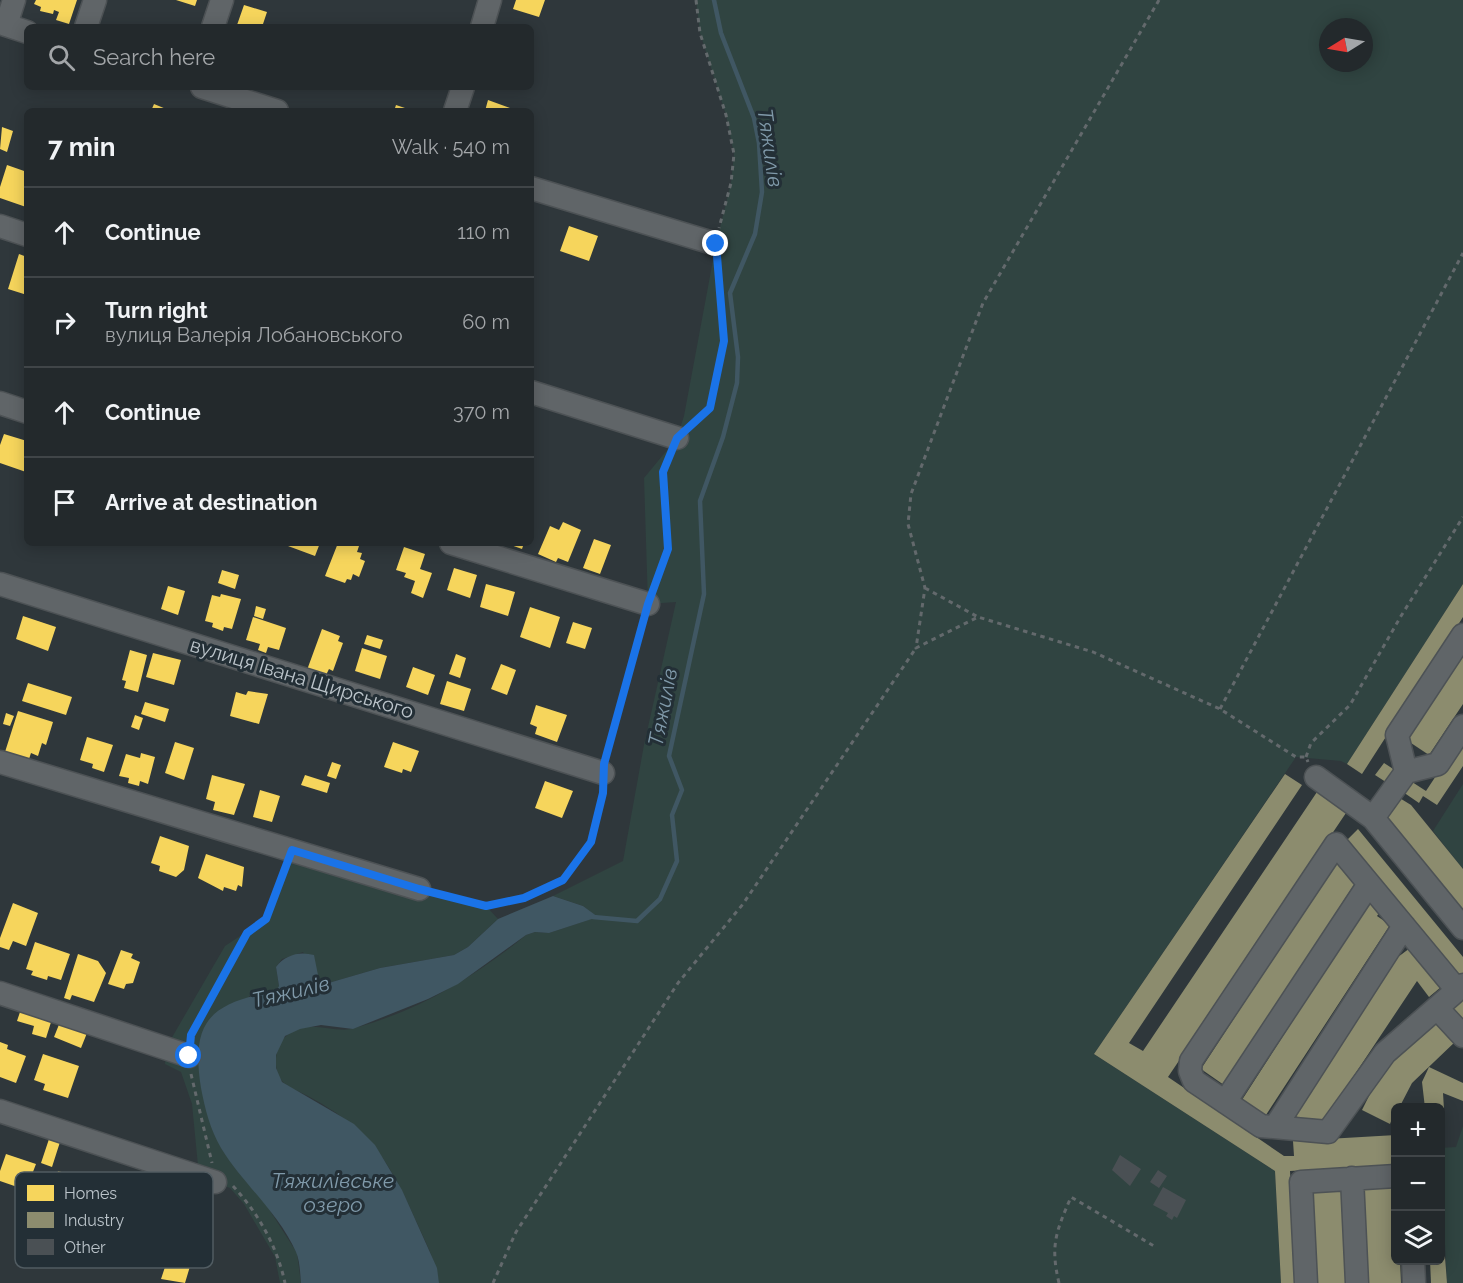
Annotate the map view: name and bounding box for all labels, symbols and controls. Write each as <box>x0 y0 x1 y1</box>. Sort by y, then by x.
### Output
north arrow <box>1319 18 1373 72</box>
search box <box>24 24 534 90</box>
icon: search <box>45 41 78 74</box>
text: Search here <box>93 44 215 70</box>
water label: Тяжилів <box>753 107 788 189</box>
text: 7 min <box>48 132 115 162</box>
text: Walk · 540 m <box>392 135 510 159</box>
icon: ahead <box>48 216 81 249</box>
text: Continue <box>105 219 201 245</box>
text: 110 m <box>457 220 510 244</box>
route end <box>702 230 728 256</box>
text: Turn right <box>105 297 208 323</box>
icon: right <box>48 306 81 339</box>
text: 60 m <box>462 310 510 334</box>
text: вулиця Валерія Лобановського <box>105 323 403 347</box>
icon: ahead <box>48 396 81 429</box>
text: Continue <box>105 399 201 425</box>
text: 370 m <box>453 400 510 424</box>
icon: arrive <box>48 486 81 519</box>
text: Arrive at destination <box>105 489 318 515</box>
street label: вулиця Івана Щирського <box>187 633 417 723</box>
water label: Тяжилів <box>643 666 682 748</box>
water label: Тяжилів <box>250 970 332 1013</box>
route start <box>175 1042 201 1068</box>
map controls <box>1391 1103 1445 1265</box>
button: + <box>1391 1103 1445 1157</box>
button: − <box>1391 1157 1445 1211</box>
water label: Тяжилівське озеро <box>272 1168 394 1217</box>
legend <box>15 1172 213 1268</box>
text: Homes <box>64 1184 117 1203</box>
text: Industry <box>64 1211 124 1230</box>
button: layers <box>1391 1211 1445 1265</box>
text: Other <box>64 1238 106 1257</box>

